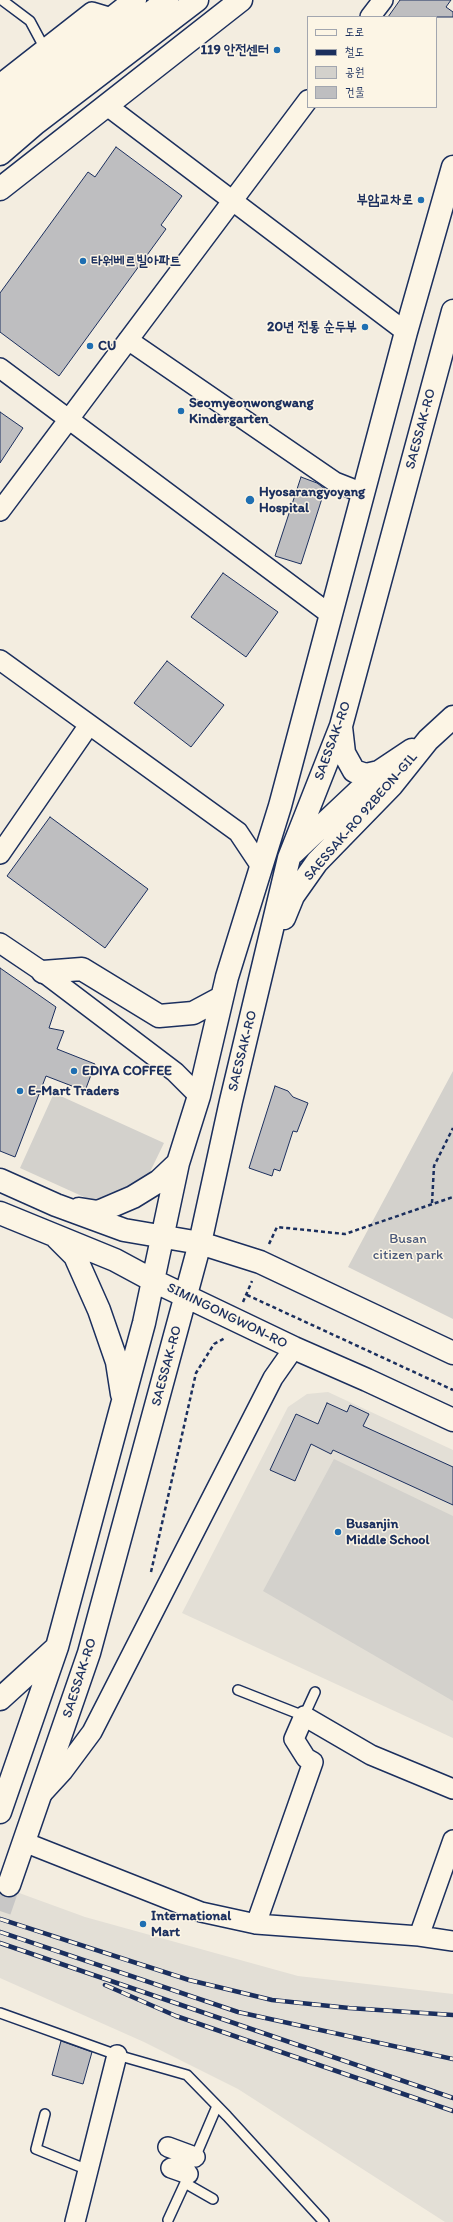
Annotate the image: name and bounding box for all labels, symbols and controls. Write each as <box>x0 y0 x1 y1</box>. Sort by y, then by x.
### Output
legend <box>307 16 437 108</box>
text: 도로 <box>345 25 364 39</box>
place label: 119 안전센터 <box>200 42 269 58</box>
marker: 119 안전센터 <box>272 45 282 55</box>
text: 철도 <box>345 45 364 59</box>
text: 공원 <box>345 65 364 79</box>
text: 건물 <box>345 85 364 99</box>
place label: 부암교차로 <box>357 192 413 208</box>
marker: 부암교차로 <box>416 195 426 205</box>
place label: 타워베르빌아파트 <box>91 253 181 269</box>
marker: 타워베르빌아파트 <box>78 256 88 266</box>
place label: 20년 전통 순두부 <box>267 319 357 335</box>
marker: 20년 전통 순두부 <box>360 322 370 332</box>
place label: CU <box>98 338 116 354</box>
marker: CU <box>85 341 95 351</box>
street label: SAESSAK-RO <box>402 387 440 471</box>
place label: Seomyeonwongwang Kindergarten <box>189 395 314 428</box>
marker: Seomyeonwongwang Kindergarten <box>176 406 186 416</box>
place label: Hyosarangyoyang Hospital <box>259 484 365 516</box>
marker: Hyosarangyoyang Hospital <box>244 494 256 506</box>
street label: SAESSAK-RO <box>311 699 355 783</box>
street label: SAESSAK-RO 92BEON-GIL <box>301 749 421 885</box>
street label: SAESSAK-RO <box>225 1009 261 1093</box>
place label: EDIYA COFFEE <box>82 1063 172 1079</box>
marker: EDIYA COFFEE <box>69 1066 79 1076</box>
place label: E-Mart Traders <box>28 1083 119 1099</box>
marker: E-Mart Traders <box>15 1086 25 1096</box>
park label: Busan citizen park <box>373 1231 443 1264</box>
street label: SIMINGONGWON-RO <box>164 1279 290 1353</box>
street label: SAESSAK-RO <box>148 1324 186 1408</box>
place label: Busanjin Middle School <box>346 1516 429 1548</box>
marker: Busanjin Middle School <box>333 1527 343 1537</box>
street label: SAESSAK-RO <box>59 1636 101 1720</box>
place label: International Mart <box>151 1908 231 1940</box>
marker: International Mart <box>138 1919 148 1929</box>

